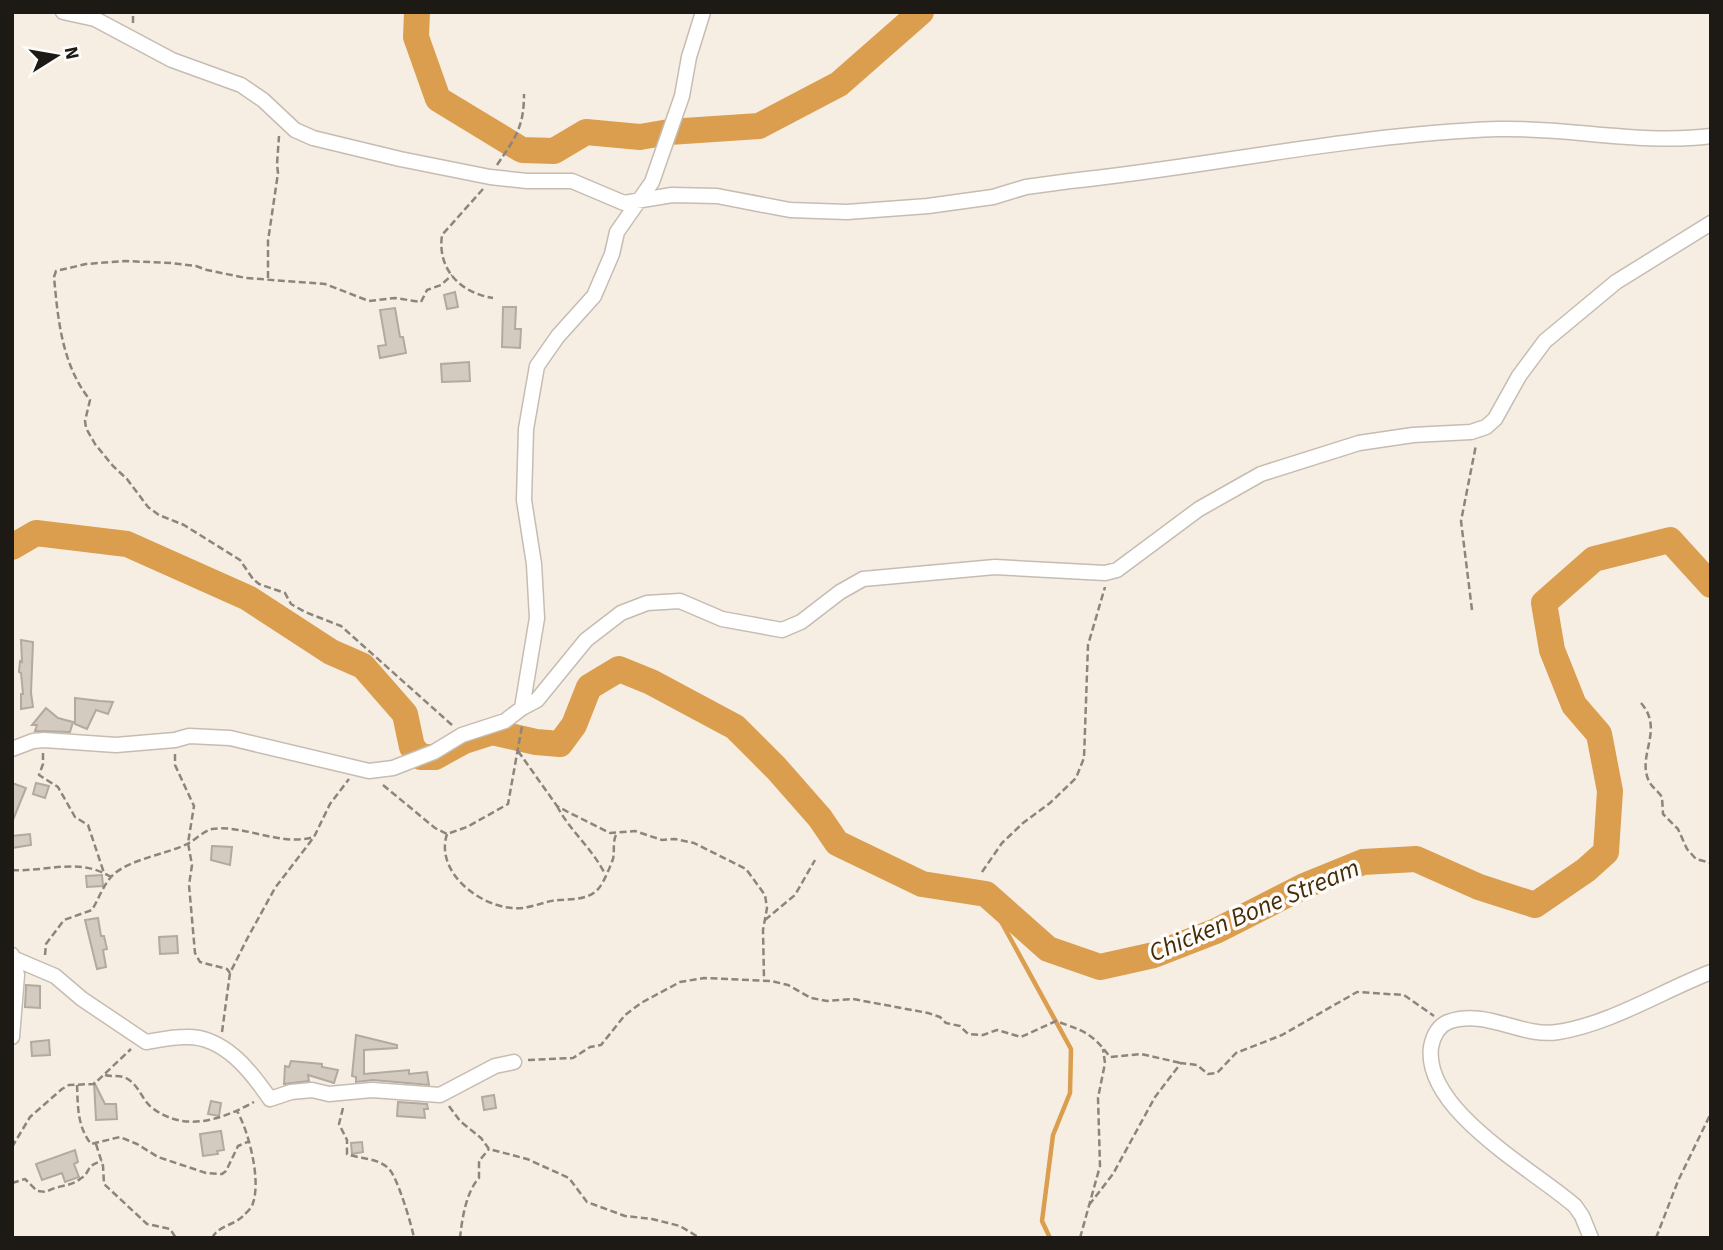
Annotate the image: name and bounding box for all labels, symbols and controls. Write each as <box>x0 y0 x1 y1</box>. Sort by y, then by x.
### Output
north arrow <box>21 21 91 91</box>
text: N <box>57 44 86 62</box>
water label: Chicken Bone Stream <box>1143 849 1365 971</box>

